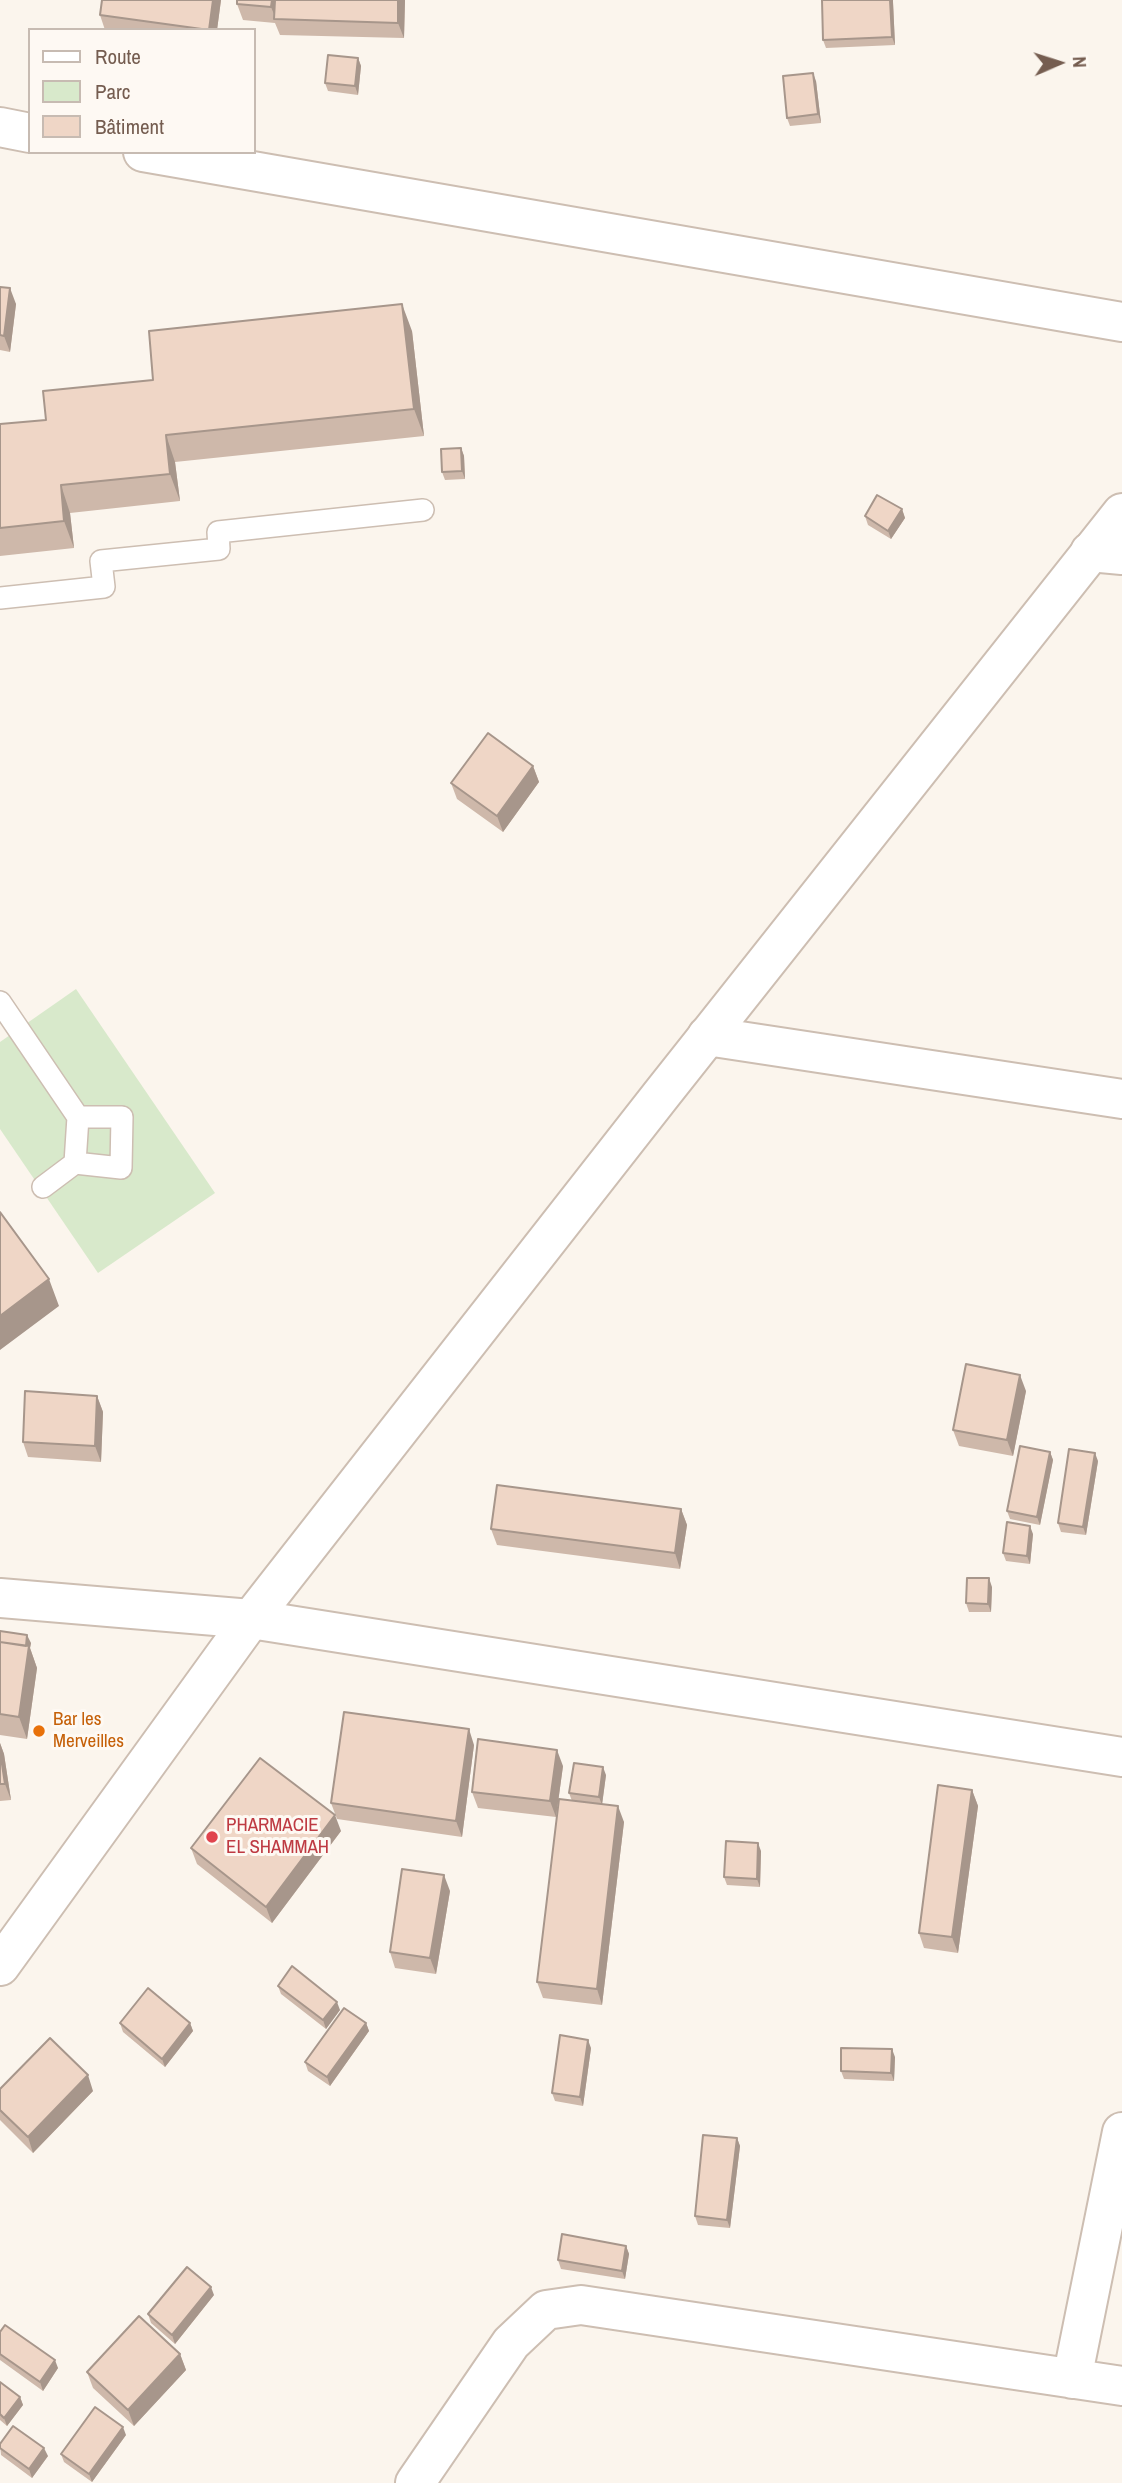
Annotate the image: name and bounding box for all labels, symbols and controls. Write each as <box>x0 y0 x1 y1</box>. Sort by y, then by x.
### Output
legend <box>28 28 256 154</box>
north arrow <box>1024 28 1094 98</box>
text: Route <box>95 42 141 71</box>
text: N <box>1067 56 1093 68</box>
text: Parc <box>95 77 130 106</box>
text: Bâtiment <box>95 112 164 141</box>
place label: Bar les Merveilles <box>53 1709 124 1753</box>
marker: Bar les Merveilles <box>31 1723 47 1739</box>
place label: PHARMACIE EL SHAMMAH <box>226 1815 329 1859</box>
marker: PHARMACIE EL SHAMMAH <box>204 1829 220 1845</box>

